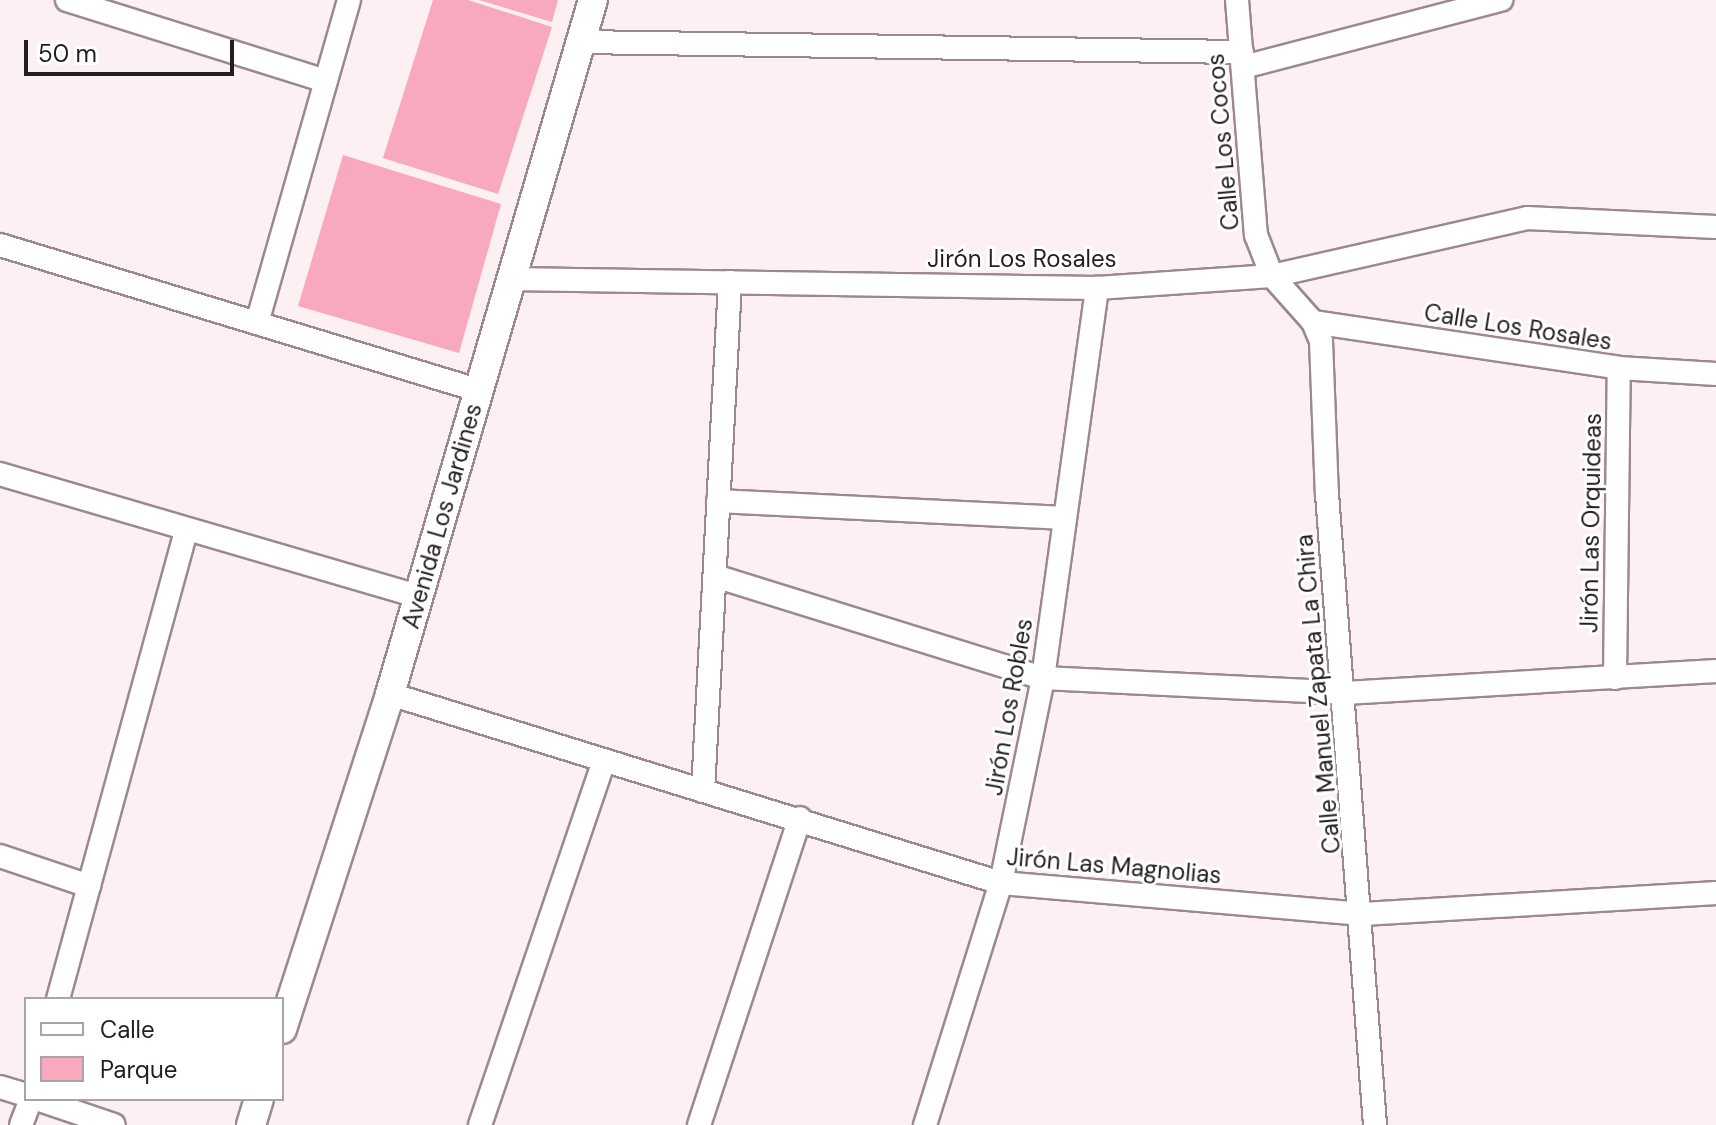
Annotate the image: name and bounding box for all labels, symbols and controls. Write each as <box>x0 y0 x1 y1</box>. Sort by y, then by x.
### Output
scale bar <box>28 24 238 74</box>
text: 50 m <box>38 38 97 69</box>
street label: Calle Los Cocos <box>1201 52 1245 232</box>
street label: Jirón Los Rosales <box>927 245 1117 273</box>
street label: Calle Los Rosales <box>1422 298 1614 356</box>
street label: Avenida Los Jardines <box>396 400 488 632</box>
street label: Jirón Las Orquideas <box>1575 413 1607 633</box>
street label: Calle Manuel Zapata La Chira <box>1290 533 1346 855</box>
street label: Jirón Los Robles <box>979 616 1039 798</box>
street label: Jirón Las Magnolias <box>1005 842 1223 890</box>
legend <box>24 997 284 1101</box>
text: Calle <box>100 1014 155 1045</box>
text: Parque <box>100 1054 177 1085</box>

